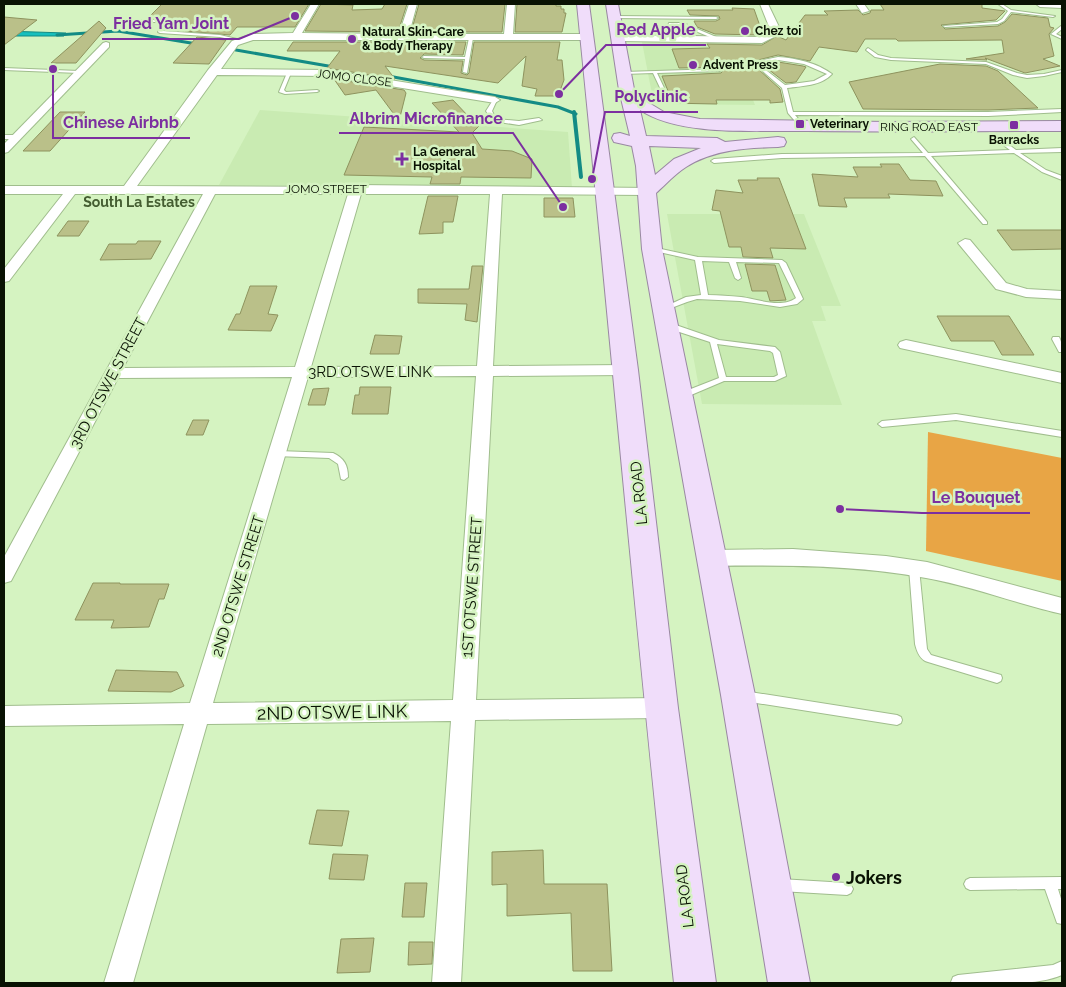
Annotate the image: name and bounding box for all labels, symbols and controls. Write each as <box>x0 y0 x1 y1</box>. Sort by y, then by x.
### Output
callout: Fried Yam Joint <box>102 8 239 39</box>
text: Fried Yam Joint <box>113 14 229 33</box>
callout: Red Apple <box>606 14 706 45</box>
text: Red Apple <box>616 20 696 39</box>
place label: Chez toi <box>755 24 801 38</box>
place label: Natural Skin-Care & Body Therapy <box>362 25 464 53</box>
marker: Chez toi <box>739 25 751 37</box>
marker: Natural Skin-Care & Body Therapy <box>346 33 358 45</box>
place label: Advent Press <box>703 58 778 72</box>
marker: Advent Press <box>687 59 699 71</box>
street label: JOMO CLOSE <box>315 66 393 90</box>
callout: Polyclinic <box>605 81 698 112</box>
text: Polyclinic <box>614 87 688 106</box>
callout: Albrim Microfinance <box>339 102 513 133</box>
callout: Chinese Airbnb <box>53 107 190 138</box>
text: Albrim Microfinance <box>349 109 503 128</box>
text: Chinese Airbnb <box>63 113 179 132</box>
place label: Veterinary <box>810 117 870 131</box>
marker: Veterinary <box>794 118 806 130</box>
marker: Barracks <box>1008 119 1020 131</box>
street label: RING ROAD EAST <box>880 120 979 134</box>
place label: Barracks <box>989 133 1039 147</box>
place label: La General Hospital <box>413 145 476 173</box>
marker: La General Hospital <box>395 152 409 166</box>
street label: JOMO STREET <box>285 182 368 196</box>
district label: South La Estates <box>83 194 195 210</box>
street label: 3RD OTSWE STREET <box>66 315 150 451</box>
street label: 3RD OTSWE LINK <box>308 363 432 381</box>
street label: LA ROAD <box>627 460 651 526</box>
callout: Le Bouquet <box>922 482 1030 513</box>
text: Le Bouquet <box>932 488 1020 507</box>
street label: 2ND OTSWE STREET <box>208 513 268 659</box>
street label: 1ST OTSWE STREET <box>458 516 486 658</box>
street label: 2ND OTSWE LINK <box>257 700 408 724</box>
street label: LA ROAD <box>672 863 698 929</box>
place label: Jokers <box>846 867 902 888</box>
marker: Jokers <box>830 871 842 883</box>

